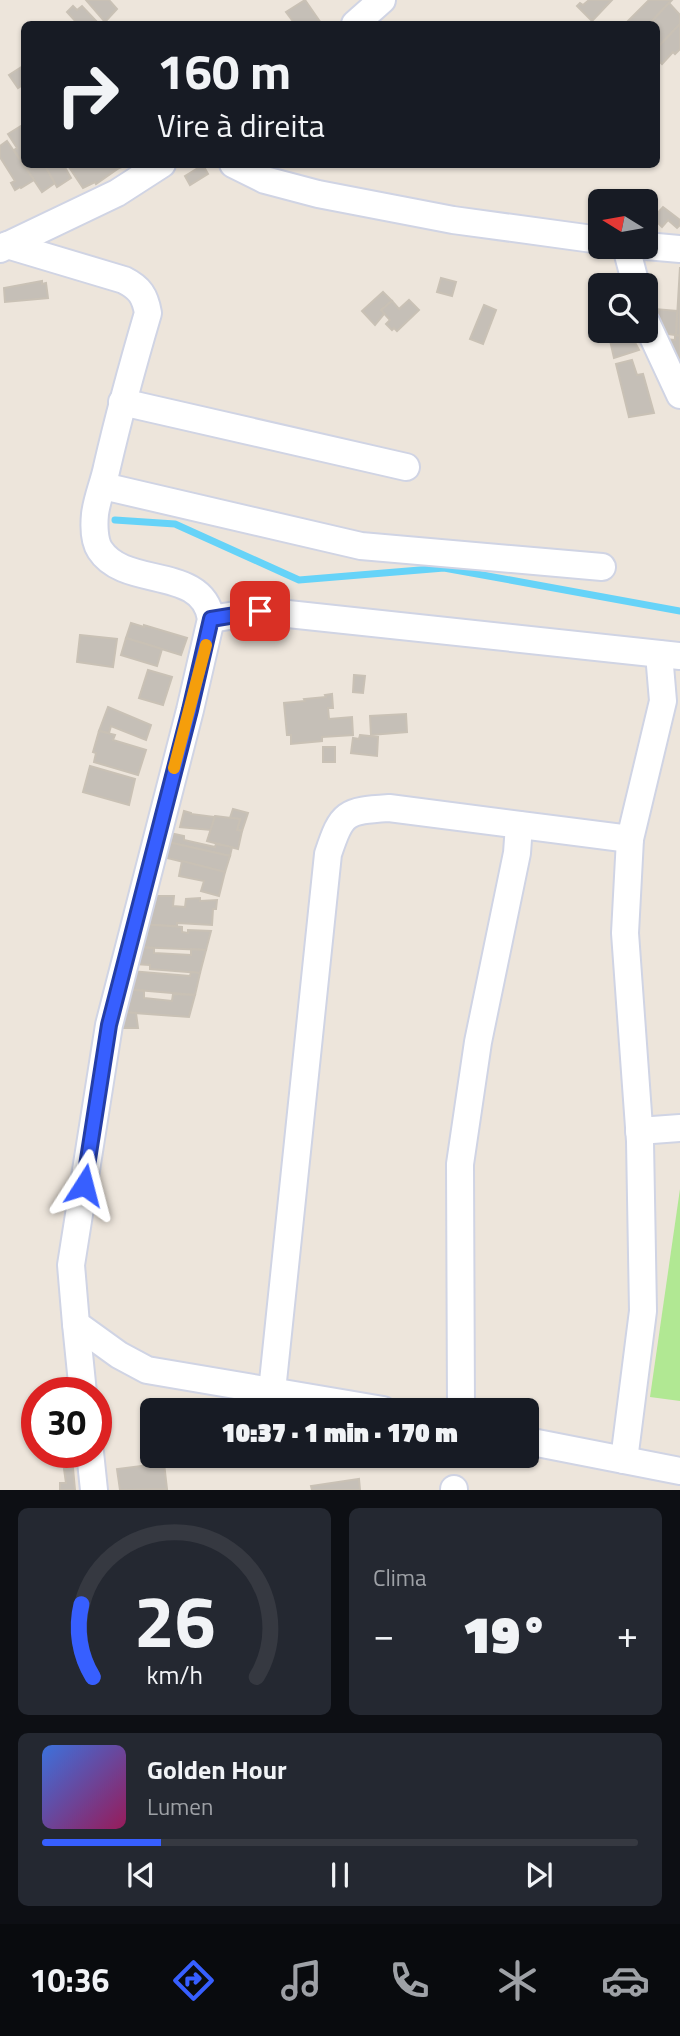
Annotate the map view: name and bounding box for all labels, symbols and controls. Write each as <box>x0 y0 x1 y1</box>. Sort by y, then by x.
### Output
text: 160 m <box>157 33 291 108</box>
icon: right <box>42 49 133 140</box>
text: Vire à direita <box>157 101 325 149</box>
north arrow <box>588 189 658 259</box>
map controls <box>588 189 658 343</box>
button: search <box>588 273 658 343</box>
pin <box>230 581 290 641</box>
icon: arrive <box>241 592 279 630</box>
position arrow <box>47 1148 121 1222</box>
speed limit sign: 30 <box>21 1377 112 1468</box>
text: 10:37 · 1 min · 170 m <box>221 1413 458 1452</box>
text: Clima <box>373 1560 427 1595</box>
text: 26 <box>134 1566 215 1676</box>
text: 19° <box>463 1594 548 1673</box>
text: − <box>373 1605 394 1663</box>
text: + <box>617 1605 638 1663</box>
text: km/h <box>146 1656 203 1694</box>
text: Golden Hour <box>147 1750 287 1789</box>
text: Lumen <box>147 1789 213 1824</box>
icon: previous <box>122 1856 160 1894</box>
icon: pause <box>321 1856 359 1894</box>
icon: next <box>520 1856 558 1894</box>
text: 10:36 <box>30 1956 109 2004</box>
icon: directions <box>169 1956 218 2005</box>
icon: music <box>277 1956 326 2005</box>
icon: phone <box>385 1956 434 2005</box>
icon: climate <box>493 1956 542 2005</box>
icon: car <box>601 1956 650 2005</box>

